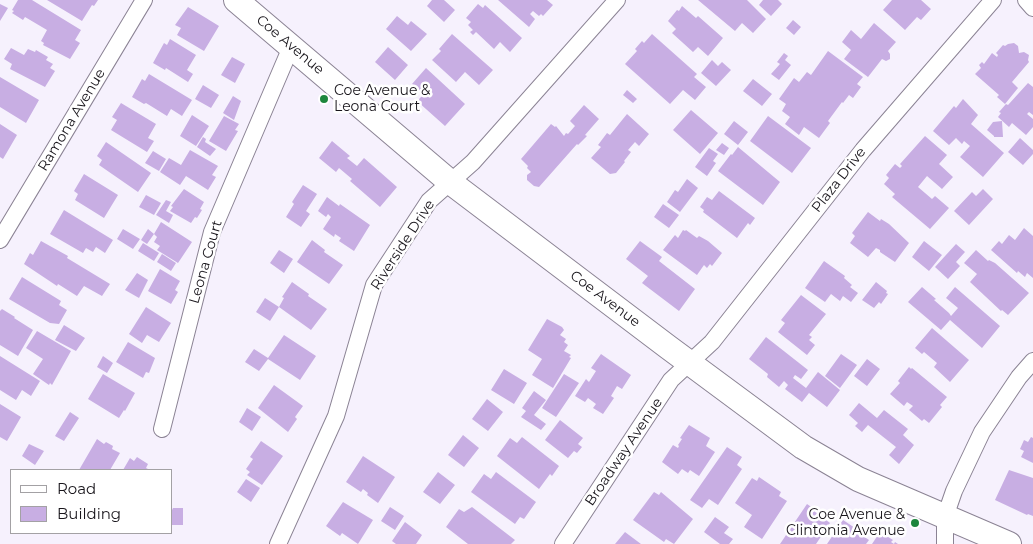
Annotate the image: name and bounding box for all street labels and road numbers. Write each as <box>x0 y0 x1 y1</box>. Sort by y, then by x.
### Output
street label: Coe Avenue <box>253 12 327 78</box>
street label: Ramona Avenue <box>35 66 109 174</box>
street label: Plaza Drive <box>808 144 870 216</box>
street label: Riverside Drive <box>368 197 438 293</box>
street label: Leona Court <box>186 218 226 306</box>
street label: Coe Avenue <box>567 267 643 331</box>
street label: Broadway Avenue <box>582 395 666 509</box>

